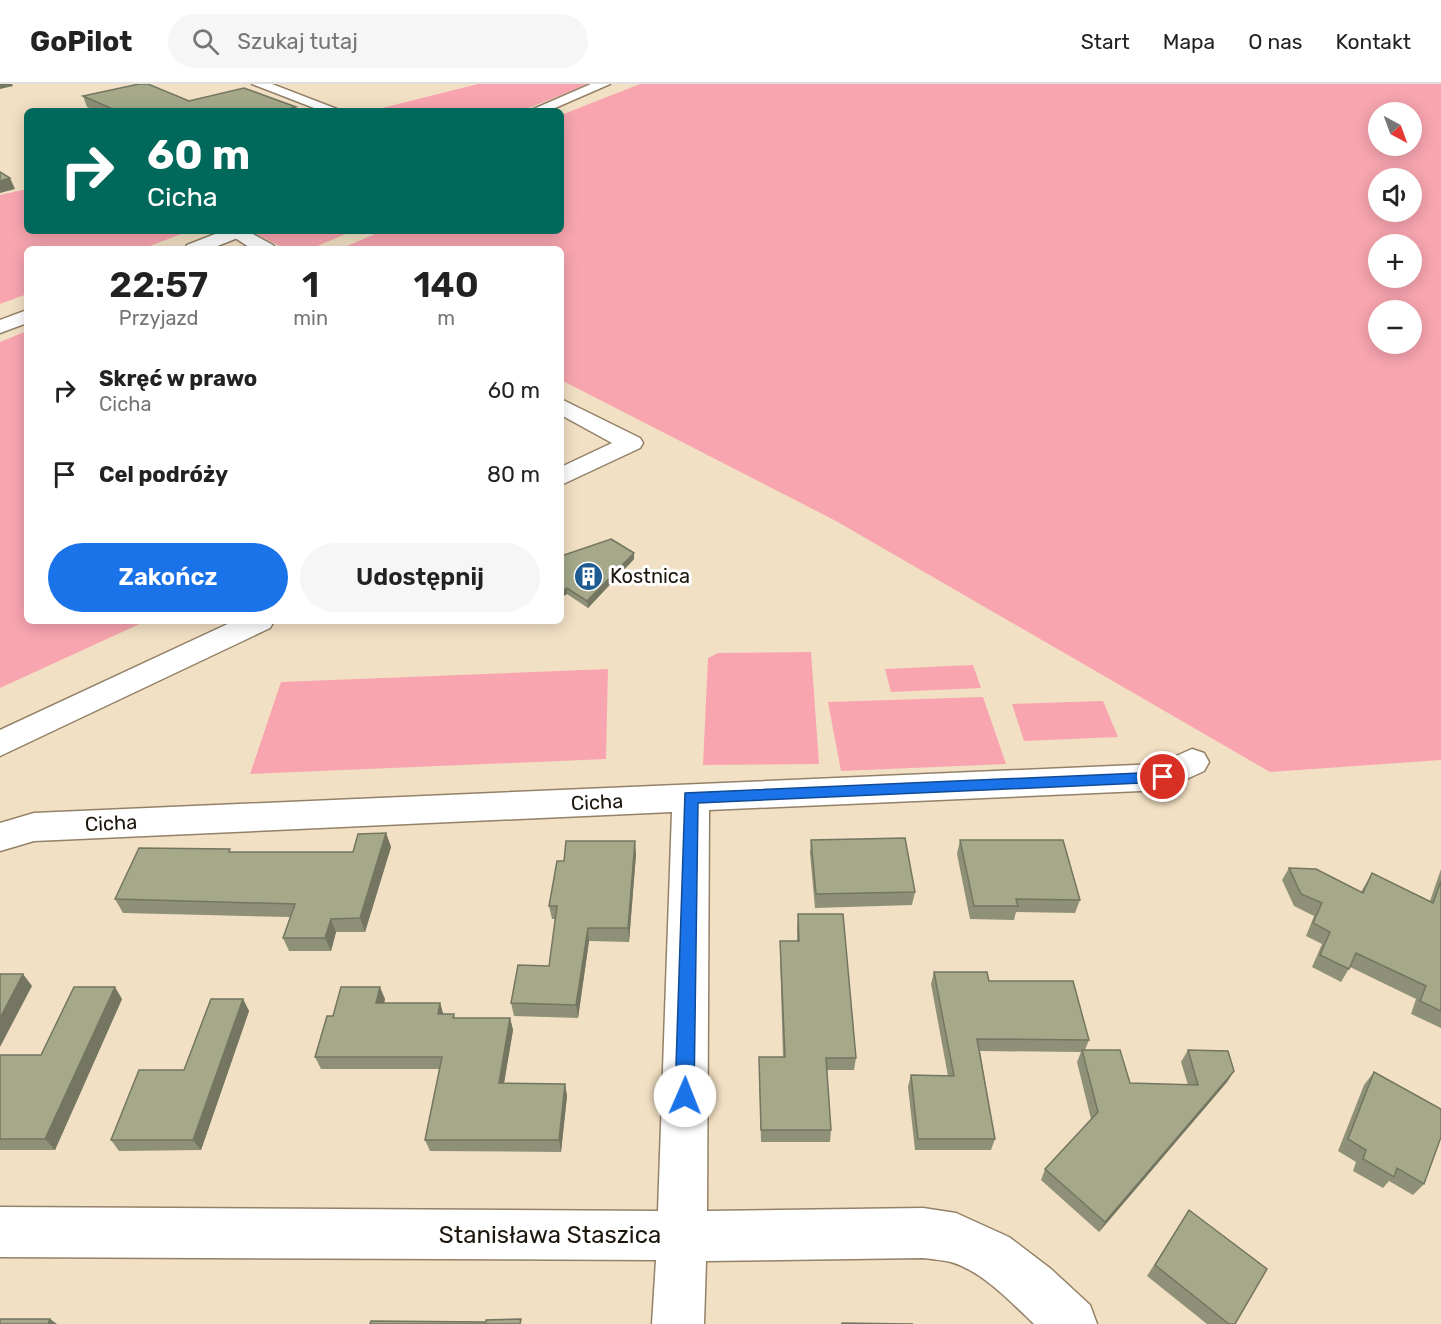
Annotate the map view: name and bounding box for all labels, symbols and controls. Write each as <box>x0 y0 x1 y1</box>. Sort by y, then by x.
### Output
search box <box>168 14 588 68</box>
text: GoPilot <box>30 25 132 58</box>
icon: search <box>189 25 222 58</box>
text: Szukaj tutaj <box>237 28 358 55</box>
text: Start <box>1081 29 1130 54</box>
text: Mapa <box>1163 29 1215 54</box>
text: O nas <box>1248 29 1303 54</box>
text: Kontakt <box>1336 29 1411 54</box>
north arrow <box>1368 102 1422 156</box>
map controls <box>1368 102 1422 354</box>
text: 60 m <box>147 130 250 180</box>
icon: right <box>48 132 126 210</box>
button: sound <box>1368 168 1422 222</box>
text: Cicha <box>147 181 218 213</box>
button: + <box>1368 234 1422 288</box>
text: 22:57 <box>109 263 208 306</box>
text: 1 <box>302 263 319 306</box>
text: 140 <box>413 263 479 306</box>
button: − <box>1368 300 1422 354</box>
text: Przyjazd <box>119 306 199 330</box>
text: min <box>293 306 328 330</box>
text: m <box>437 306 455 330</box>
text: Skręć w prawo <box>99 365 257 392</box>
icon: right <box>48 374 81 407</box>
text: 60 m <box>488 377 540 404</box>
text: Cicha <box>99 392 151 416</box>
icon: arrive <box>48 458 81 491</box>
text: Cel podróży <box>99 461 228 488</box>
text: 80 m <box>487 461 540 488</box>
button: Zakończ <box>48 543 288 612</box>
button: Udostępnij <box>300 543 540 612</box>
building icon: Kostnica <box>573 560 605 592</box>
place label: Kostnica <box>610 564 690 588</box>
pin <box>1137 751 1188 802</box>
icon: arrive <box>1146 760 1179 793</box>
street label: Cicha <box>570 789 624 815</box>
street label: Cicha <box>84 810 138 836</box>
position arrow <box>653 1064 717 1128</box>
street label: Stanisława Staszica <box>439 1221 661 1249</box>

